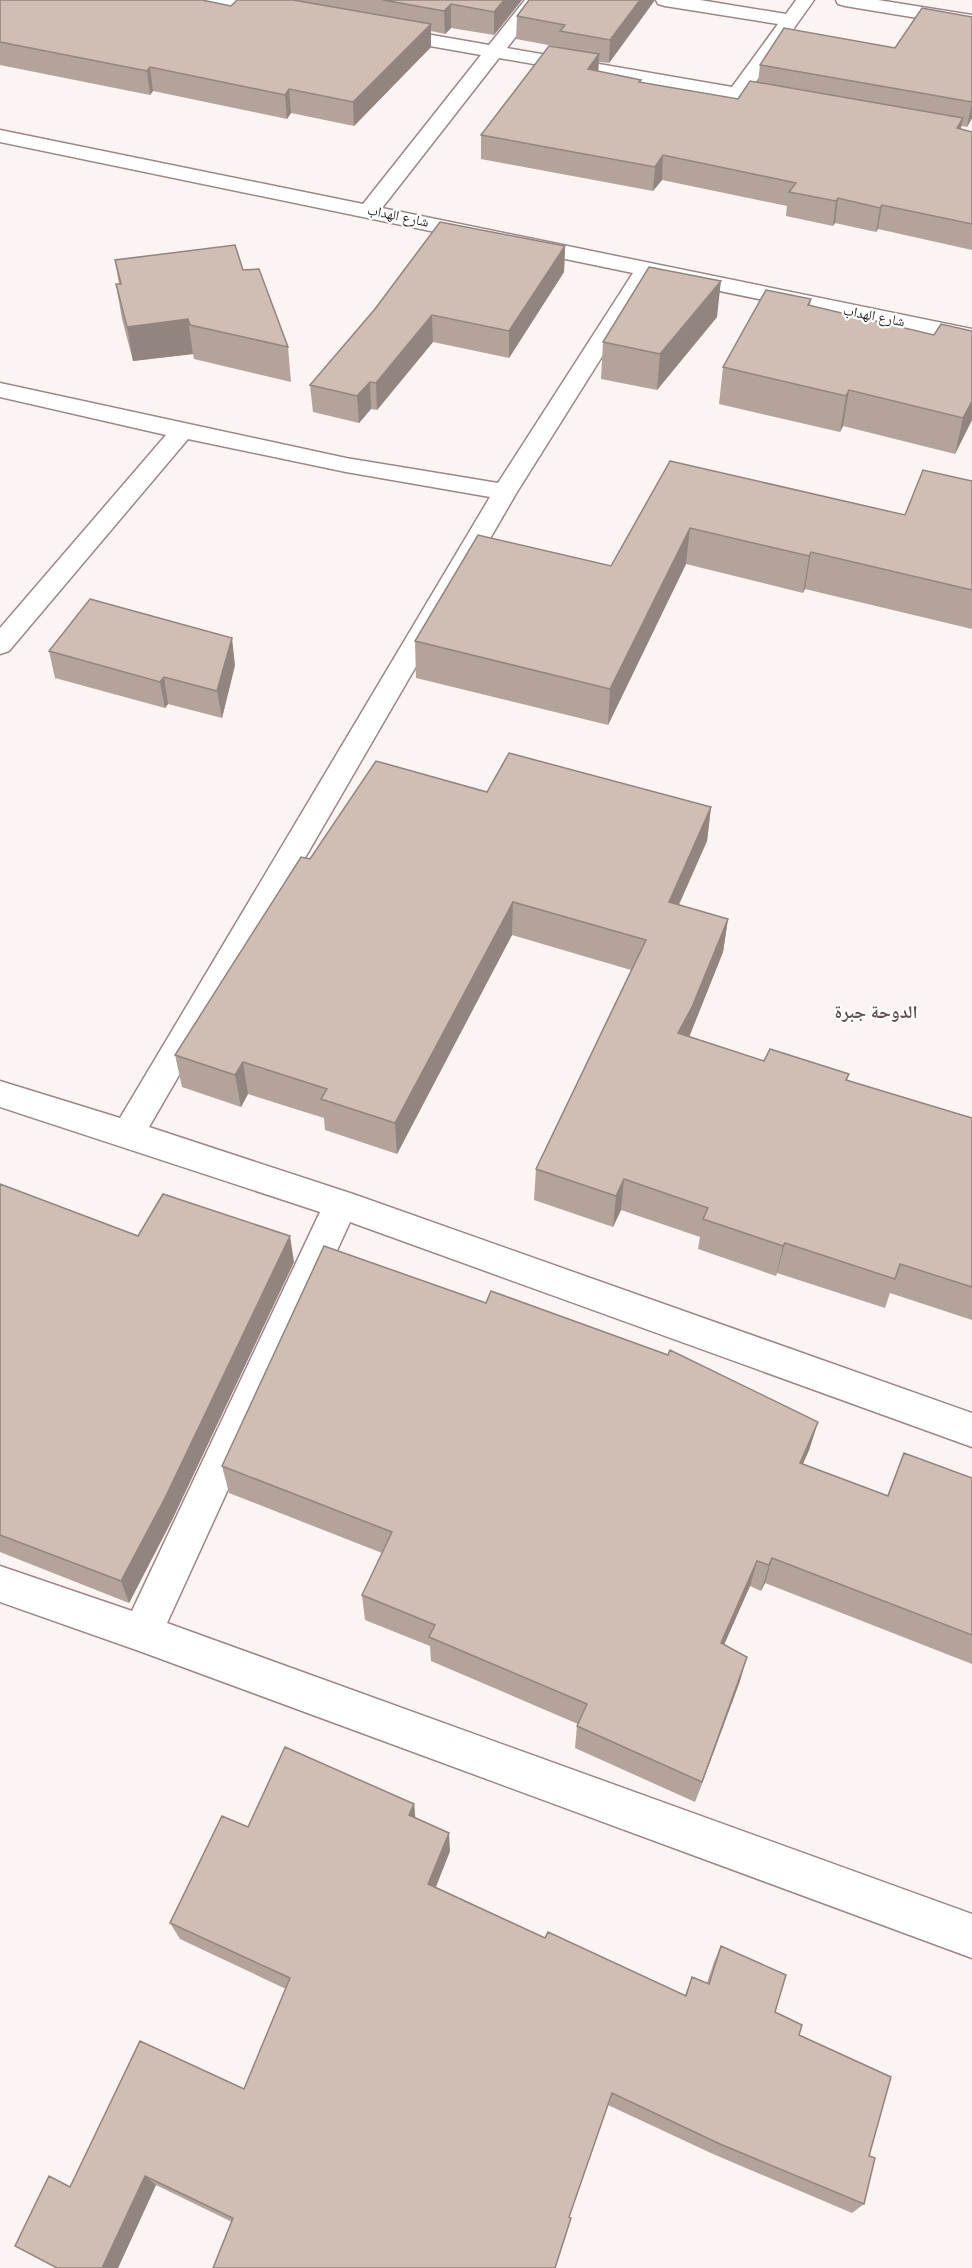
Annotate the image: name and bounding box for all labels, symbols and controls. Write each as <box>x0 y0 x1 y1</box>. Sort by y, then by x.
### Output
street label: شارع الهداب <box>365 201 430 232</box>
street label: شارع الهداب <box>841 302 906 331</box>
district label: الدوحة جبرة <box>834 1001 918 1023</box>

